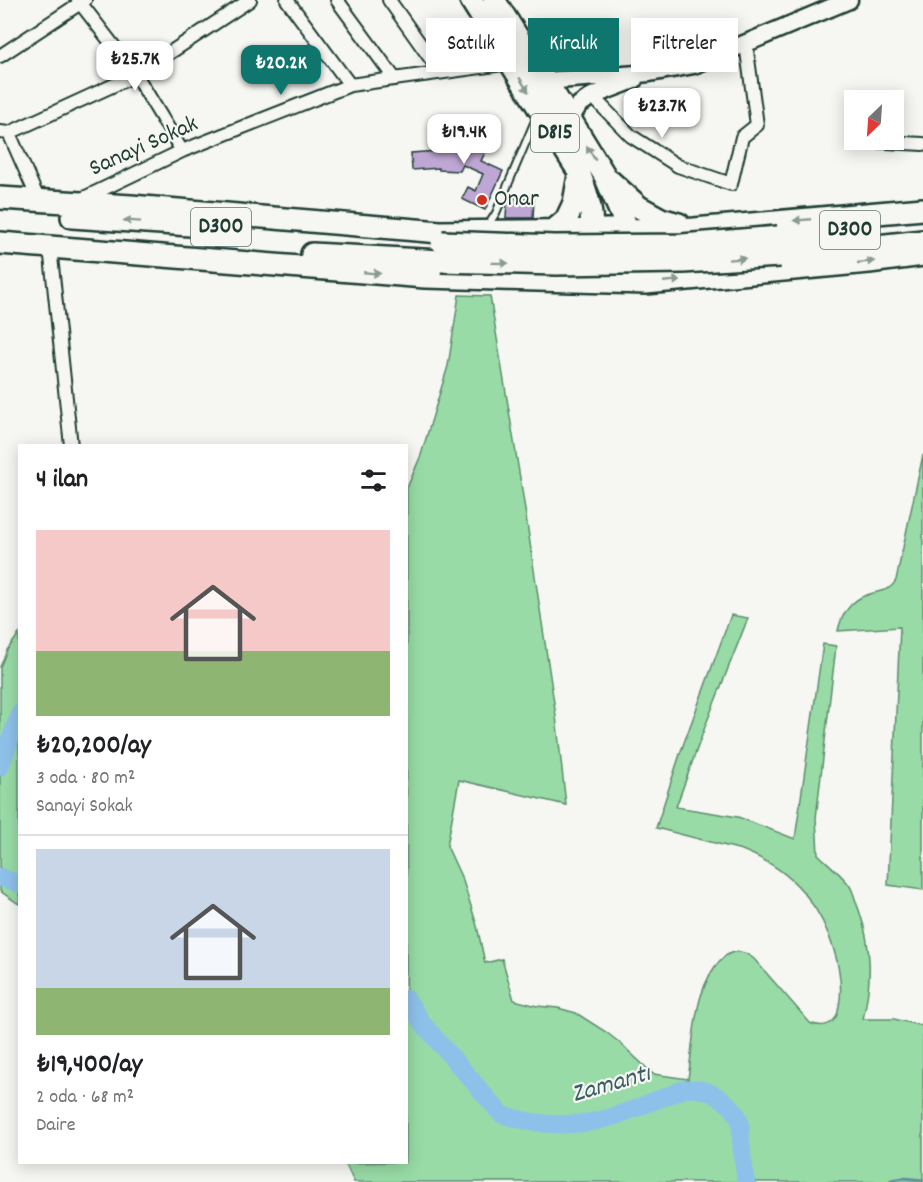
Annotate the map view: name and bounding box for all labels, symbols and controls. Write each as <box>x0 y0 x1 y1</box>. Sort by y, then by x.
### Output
chip: Satılık <box>426 18 516 72</box>
chip: Kiralık <box>528 18 619 72</box>
chip: Filtreler <box>631 18 738 72</box>
pin: ₺25.7K <box>86 41 184 92</box>
pin: ₺20.2K <box>232 45 330 96</box>
text: ₺25.7K <box>110 46 160 74</box>
text: ₺20.2K <box>255 50 307 78</box>
one-way arrow <box>519 77 530 93</box>
pin: ₺23.7K <box>613 88 711 139</box>
north arrow <box>844 90 904 150</box>
map controls <box>844 90 904 150</box>
text: ₺23.7K <box>638 93 686 121</box>
street label: Sanayi Sokak <box>84 108 204 186</box>
pin: ₺19.4K <box>415 114 513 165</box>
road number: D815 <box>531 114 579 152</box>
text: ₺19.4K <box>441 119 487 147</box>
one-way arrow <box>586 145 597 161</box>
place label: Onar <box>494 183 539 217</box>
marker: Onar <box>475 193 489 207</box>
road number: D300 <box>191 208 251 246</box>
road number: D300 <box>820 211 880 249</box>
one-way arrow <box>792 215 811 225</box>
one-way arrow <box>123 216 142 226</box>
one-way arrow <box>727 254 746 263</box>
one-way arrow <box>857 257 876 267</box>
one-way arrow <box>490 258 509 267</box>
one-way arrow <box>363 268 382 278</box>
one-way arrow <box>663 276 682 286</box>
text: 4 ilan <box>36 462 88 499</box>
icon: filters <box>357 464 390 497</box>
icon: home <box>159 569 267 677</box>
text: ₺20,200/ay <box>36 728 151 765</box>
text: 3 oda · 80 m² <box>36 765 135 793</box>
text: Sanayi Sokak <box>36 793 133 821</box>
icon: home <box>159 888 267 996</box>
text: ₺19,400/ay <box>36 1047 142 1084</box>
water label: Zamantı <box>567 1056 657 1114</box>
text: 2 oda · 68 m² <box>36 1084 134 1112</box>
text: Daire <box>36 1112 76 1140</box>

